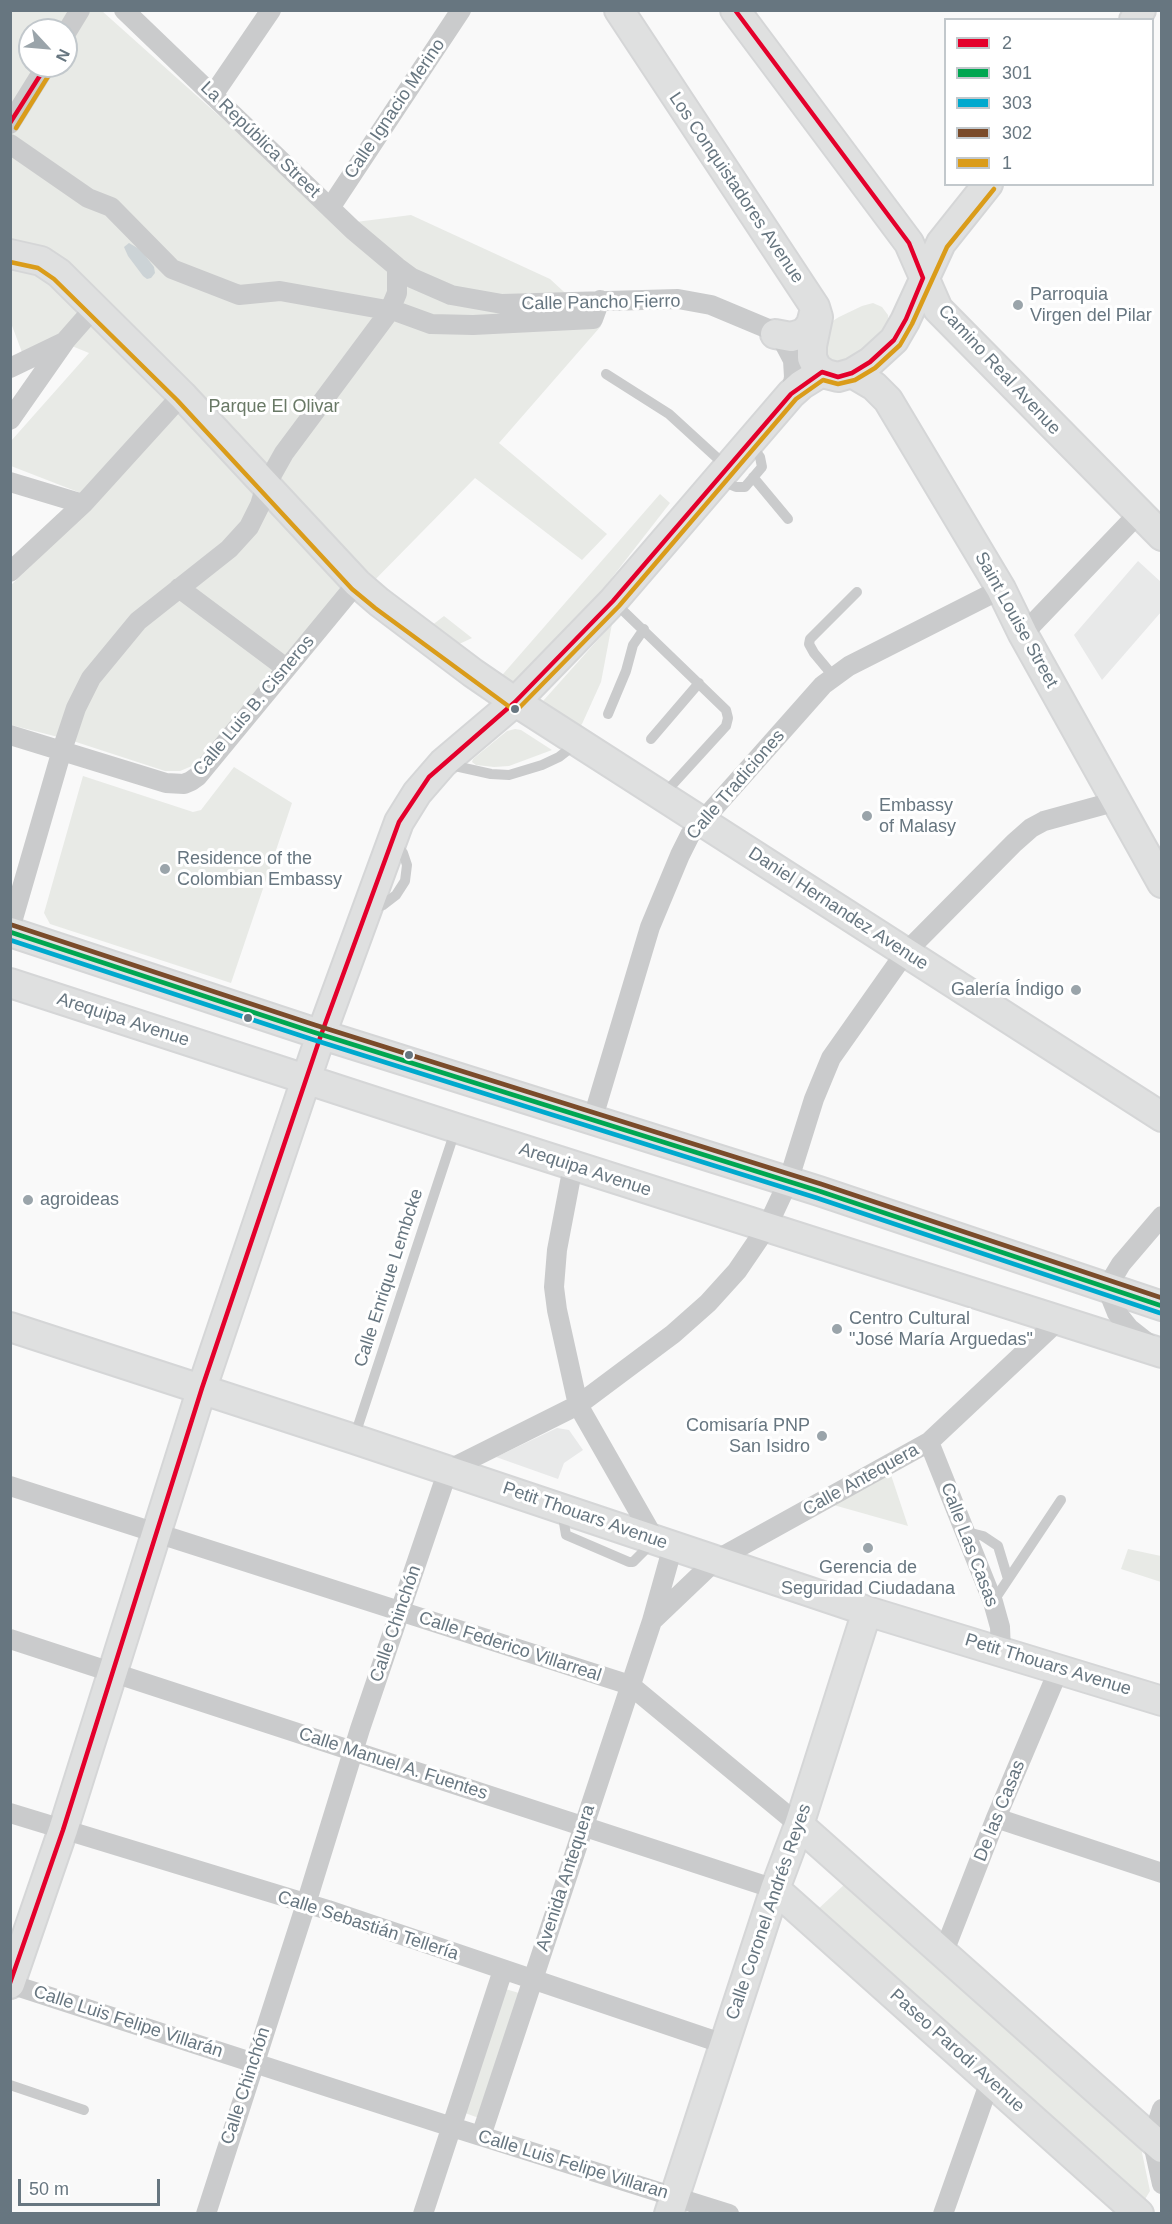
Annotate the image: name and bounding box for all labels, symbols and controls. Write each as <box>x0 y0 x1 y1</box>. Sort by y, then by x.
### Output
north arrow <box>18 18 78 78</box>
legend <box>944 18 1154 186</box>
text: 2 <box>1002 33 1012 53</box>
street label: Calle Ignacio Merino <box>340 35 450 183</box>
text: N <box>53 46 73 64</box>
text: 301 <box>1002 63 1032 83</box>
street label: La República Street <box>196 77 324 203</box>
street label: Los Conquistadores Avenue <box>664 88 808 288</box>
text: 303 <box>1002 93 1032 113</box>
text: 302 <box>1002 123 1032 143</box>
text: 1 <box>1002 153 1012 173</box>
place label: Parroquia Virgen del Pilar <box>1030 284 1152 326</box>
street label: Calle Pancho Fierro <box>521 291 681 315</box>
marker: Parroquia Virgen del Pilar <box>1011 298 1025 312</box>
street label: Camino Real Avenue <box>933 301 1065 439</box>
park label: Parque El Olivar <box>208 396 340 418</box>
street label: Saint Louise Street <box>970 548 1062 692</box>
street label: Calle Luis B. Cisneros <box>189 631 319 781</box>
unlabelled marker <box>509 703 521 715</box>
street label: Calle Tradiciones <box>682 726 790 844</box>
place label: Embassy of Malasy <box>879 795 956 838</box>
marker: Embassy of Malasy <box>860 809 874 823</box>
street label: Daniel Hernandez Avenue <box>744 843 932 975</box>
place label: Residence of the Colombian Embassy <box>177 848 342 890</box>
marker: Residence of the Colombian Embassy <box>158 862 172 876</box>
place label: Galería Índigo <box>951 979 1064 1001</box>
marker: Galería Índigo <box>1069 983 1083 997</box>
street label: Arequipa Avenue <box>54 988 192 1052</box>
unlabelled marker <box>242 1012 254 1024</box>
unlabelled marker <box>403 1049 415 1061</box>
street label: Arequipa Avenue <box>516 1138 654 1202</box>
street label: Calle Enrique Lembcke <box>350 1186 428 1370</box>
place label: agroideas <box>40 1189 119 1211</box>
marker: agroideas <box>21 1193 35 1207</box>
place label: Centro Cultural "José María Arguedas" <box>849 1308 1033 1350</box>
marker: Centro Cultural "José María Arguedas" <box>830 1322 844 1336</box>
place label: Comisaría PNP San Isidro <box>686 1415 810 1458</box>
marker: Comisaría PNP San Isidro <box>815 1429 829 1443</box>
street label: Calle Antequera <box>799 1439 923 1521</box>
street label: Petit Thouars Avenue <box>500 1478 670 1554</box>
street label: Calle Las Casas <box>935 1480 1003 1610</box>
marker: Gerencia de Seguridad Ciudadana <box>861 1541 875 1555</box>
place label: Gerencia de Seguridad Ciudadana <box>781 1557 955 1600</box>
street label: Calle Chinchón <box>366 1563 426 1685</box>
street label: Calle Federico Villarreal <box>416 1607 604 1687</box>
street label: Petit Thouars Avenue <box>962 1629 1134 1701</box>
street label: Calle Manuel A. Fuentes <box>296 1723 490 1805</box>
street label: De las Casas <box>970 1757 1030 1865</box>
street label: Calle Coronel Andrés Reyes <box>722 1801 816 2023</box>
street label: Avenida Antequera <box>532 1802 600 1954</box>
street label: Calle Sebastián Tellería <box>275 1887 461 1965</box>
street label: Calle Luis Felipe Villarán <box>31 1981 225 2063</box>
street label: Paseo Parodi Avenue <box>885 1985 1029 2117</box>
street label: Calle Chinchón <box>217 2025 275 2147</box>
street label: Calle Luis Felipe Villaran <box>475 2126 671 2204</box>
scale bar <box>21 2167 164 2205</box>
text: 50 m <box>29 2179 69 2199</box>

